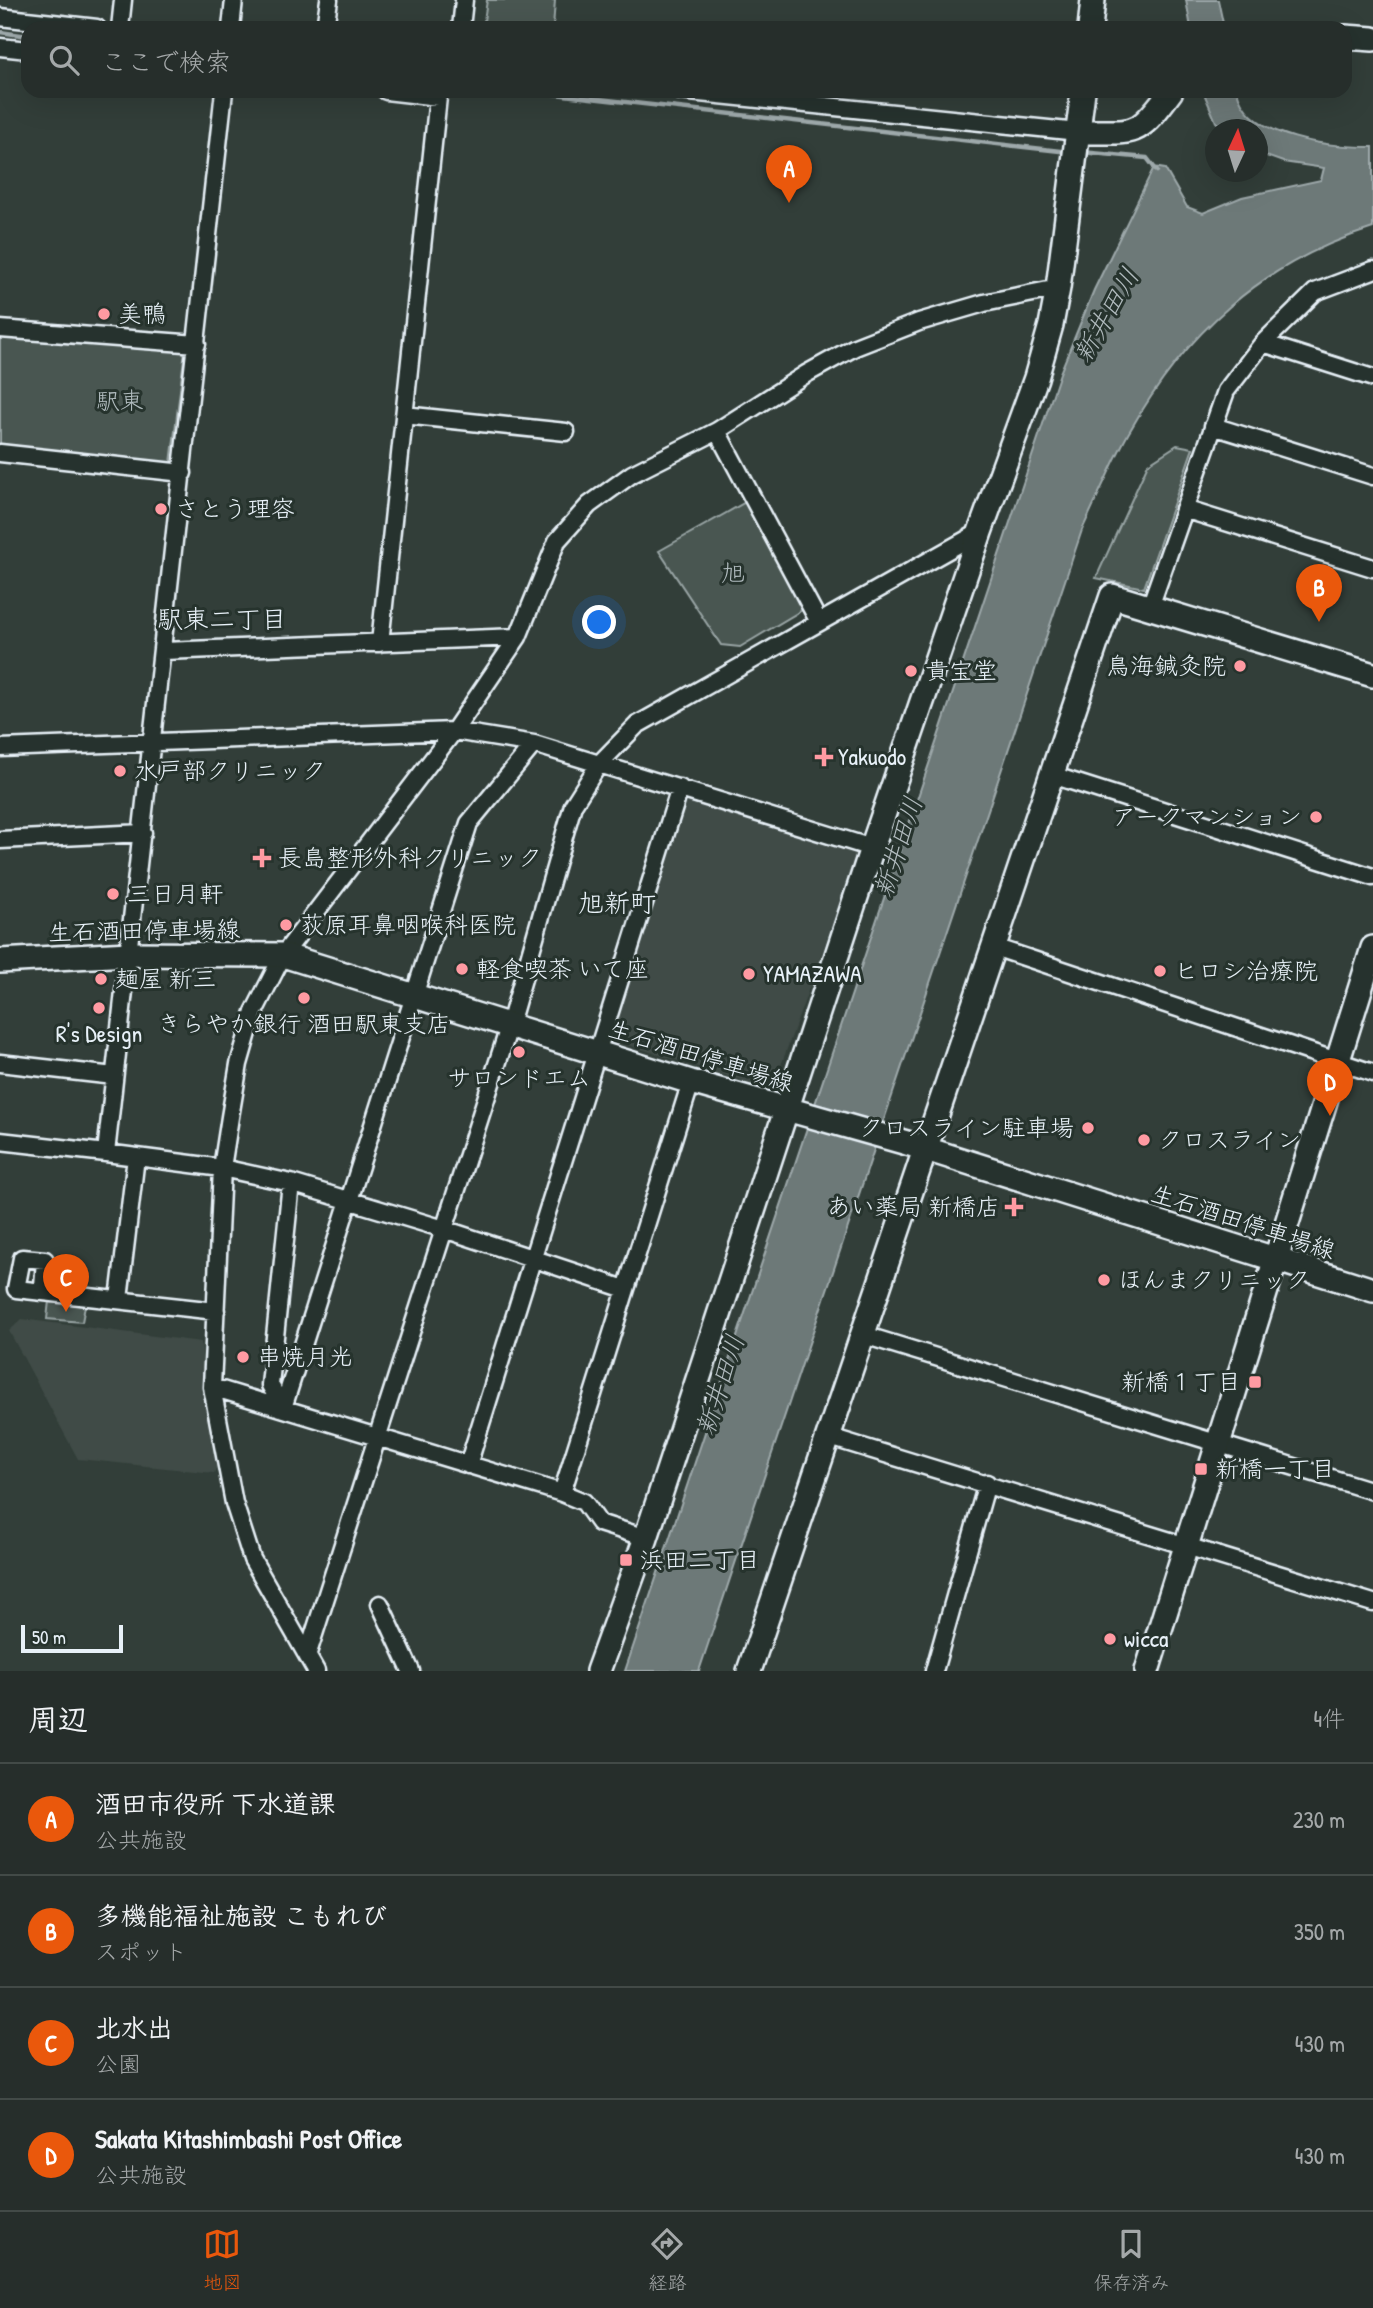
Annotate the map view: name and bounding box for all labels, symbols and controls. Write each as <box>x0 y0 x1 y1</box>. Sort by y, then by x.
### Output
search box <box>21 21 1352 98</box>
icon: search <box>45 41 83 79</box>
text: ここで検索 <box>101 44 231 79</box>
north arrow <box>1205 119 1268 182</box>
pin: A <box>766 145 812 203</box>
water label: 新井田川 <box>1064 261 1147 369</box>
place label: 美鴨 <box>118 297 166 329</box>
marker: 美鴨 <box>96 306 112 322</box>
park label: 駅東 <box>96 384 144 416</box>
place label: さとう理容 <box>175 492 295 524</box>
marker: さとう理容 <box>153 501 169 517</box>
park label: 旭 <box>721 556 745 588</box>
pin: B <box>1296 564 1342 622</box>
district label: 駅東二丁目 <box>157 601 287 636</box>
your location <box>582 605 616 639</box>
place label: 鳥海鍼灸院 <box>1106 649 1226 681</box>
place label: 貴宝堂 <box>925 654 997 686</box>
marker: 鳥海鍼灸院 <box>1232 658 1248 674</box>
marker: 貴宝堂 <box>903 663 919 679</box>
place label: Yakuodo <box>838 740 907 772</box>
marker: Yakuodo <box>816 749 832 765</box>
place label: 水戸部クリニック <box>134 754 326 786</box>
marker: 水戸部クリニック <box>112 763 128 779</box>
water label: 新井田川 <box>865 792 930 902</box>
place label: アークマンション <box>1112 800 1302 832</box>
marker: アークマンション <box>1308 809 1324 825</box>
place label: 長島整形外科クリニック <box>278 841 542 873</box>
marker: 長島整形外科クリニック <box>252 848 272 868</box>
place label: 三日月軒 <box>127 877 223 909</box>
district label: 旭新町 <box>578 885 656 920</box>
marker: 三日月軒 <box>105 886 121 902</box>
place label: 荻原耳鼻咽喉科医院 <box>300 908 516 940</box>
street label: 生石酒田停車場線 <box>48 912 240 948</box>
marker: 荻原耳鼻咽喉科医院 <box>278 917 294 933</box>
place label: 軽食喫茶 いて座 <box>476 952 649 984</box>
place label: ヒロシ治療院 <box>1174 954 1318 986</box>
place label: YAMAZAWA <box>763 957 862 989</box>
marker: 軽食喫茶 いて座 <box>454 961 470 977</box>
place label: 麺屋 新三 <box>115 962 217 994</box>
marker: ヒロシ治療院 <box>1152 963 1168 979</box>
marker: YAMAZAWA <box>741 966 757 982</box>
marker: 麺屋 新三 <box>93 971 109 987</box>
marker: きらやか銀行 酒田駅東支店 <box>296 990 312 1006</box>
marker: R's Design <box>91 1000 107 1016</box>
place label: きらやか銀行 酒田駅東支店 <box>157 1007 451 1039</box>
street label: 生石酒田停車場線 <box>605 1012 798 1098</box>
place label: R's Design <box>56 1017 142 1049</box>
marker: サロンドエム <box>511 1044 527 1060</box>
pin: D <box>1307 1058 1353 1116</box>
place label: サロンドエム <box>447 1061 591 1093</box>
place label: クロスライン駐車場 <box>859 1111 1074 1143</box>
marker: クロスライン駐車場 <box>1080 1120 1096 1136</box>
place label: クロスライン <box>1158 1123 1301 1155</box>
marker: クロスライン <box>1136 1132 1152 1148</box>
street label: 生石酒田停車場線 <box>1147 1176 1340 1266</box>
place label: あい薬局 新橋店 <box>826 1190 1000 1222</box>
marker: あい薬局 新橋店 <box>1006 1199 1022 1215</box>
pin: C <box>43 1254 89 1312</box>
place label: ほんまクリニック <box>1118 1263 1310 1295</box>
marker: ほんまクリニック <box>1096 1272 1112 1288</box>
water label: 新井田川 <box>687 1330 752 1440</box>
place label: 串焼月光 <box>257 1340 353 1372</box>
marker: 串焼月光 <box>235 1349 251 1365</box>
place label: 新橋１丁目 <box>1121 1365 1241 1397</box>
marker: 新橋１丁目 <box>1247 1374 1263 1390</box>
place label: 新橋一丁目 <box>1215 1452 1335 1484</box>
marker: 新橋一丁目 <box>1193 1461 1209 1477</box>
place label: 浜田二丁目 <box>640 1543 760 1575</box>
marker: 浜田二丁目 <box>618 1552 634 1568</box>
scale bar <box>21 1622 122 1654</box>
place label: wicca <box>1124 1622 1169 1654</box>
text: 50 m <box>32 1624 66 1650</box>
marker: wicca <box>1102 1631 1118 1647</box>
text: 周辺 <box>28 1699 88 1739</box>
text: 4件 <box>1313 1703 1345 1734</box>
text: 酒田市役所 下水道課 <box>95 1786 335 1821</box>
text: A <box>45 1804 57 1835</box>
text: 230 m <box>1293 1804 1345 1835</box>
text: 公共施設 <box>95 1824 187 1855</box>
text: 多機能福祉施設 こもれび <box>95 1898 387 1933</box>
text: B <box>45 1916 57 1947</box>
text: 350 m <box>1294 1916 1345 1947</box>
text: スポット <box>95 1936 187 1967</box>
text: 北水出 <box>95 2010 173 2045</box>
text: C <box>45 2028 57 2059</box>
text: 430 m <box>1295 2028 1345 2059</box>
text: 公園 <box>95 2048 141 2079</box>
text: Sakata Kitashimbashi Post Office <box>95 2121 402 2156</box>
text: D <box>46 2140 56 2171</box>
text: 430 m <box>1295 2140 1345 2171</box>
text: 公共施設 <box>95 2159 187 2190</box>
tab: 地図 <box>203 2225 242 2295</box>
tab: 経路 <box>648 2225 687 2295</box>
tab: 保存済み <box>1093 2225 1170 2295</box>

